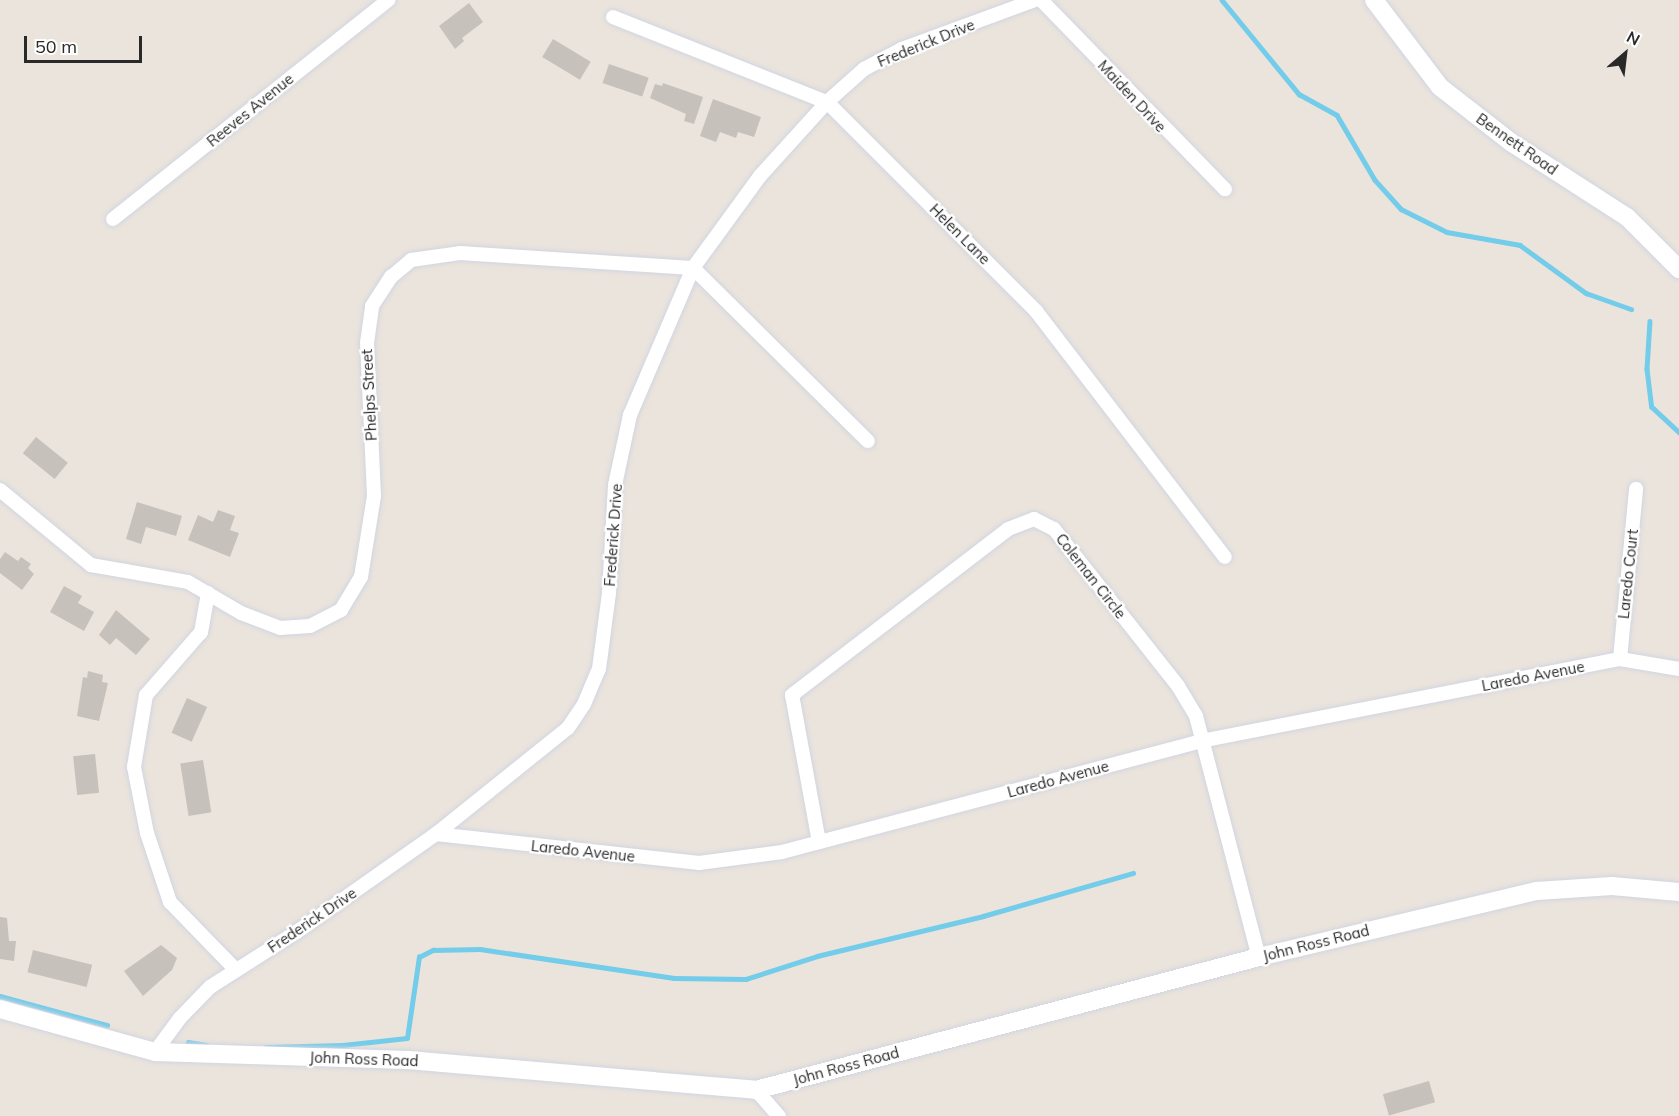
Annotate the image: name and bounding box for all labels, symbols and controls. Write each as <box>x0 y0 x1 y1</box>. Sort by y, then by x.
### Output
street label: Frederick Drive <box>875 15 977 71</box>
scale bar <box>27 24 146 62</box>
north arrow <box>1595 24 1655 84</box>
text: N <box>1623 26 1643 50</box>
text: 50 m <box>35 35 77 58</box>
street label: Maiden Drive <box>1094 56 1170 136</box>
street label: Reeves Avenue <box>203 70 297 150</box>
street label: Bennett Road <box>1473 109 1561 179</box>
street label: Helen Lane <box>926 200 994 268</box>
street label: Phelps Street <box>358 349 380 441</box>
street label: Frederick Drive <box>600 483 626 587</box>
street label: Laredo Court <box>1614 528 1642 620</box>
street label: Coleman Circle <box>1052 530 1130 622</box>
street label: Laredo Avenue <box>1480 657 1586 695</box>
street label: Laredo Avenue <box>1005 757 1111 801</box>
street label: Laredo Avenue <box>530 837 636 865</box>
street label: Frederick Drive <box>264 884 360 956</box>
street label: John Ross Road <box>1261 921 1371 965</box>
street label: John Ross Road <box>791 1043 901 1089</box>
street label: John Ross Road <box>309 1048 419 1070</box>

